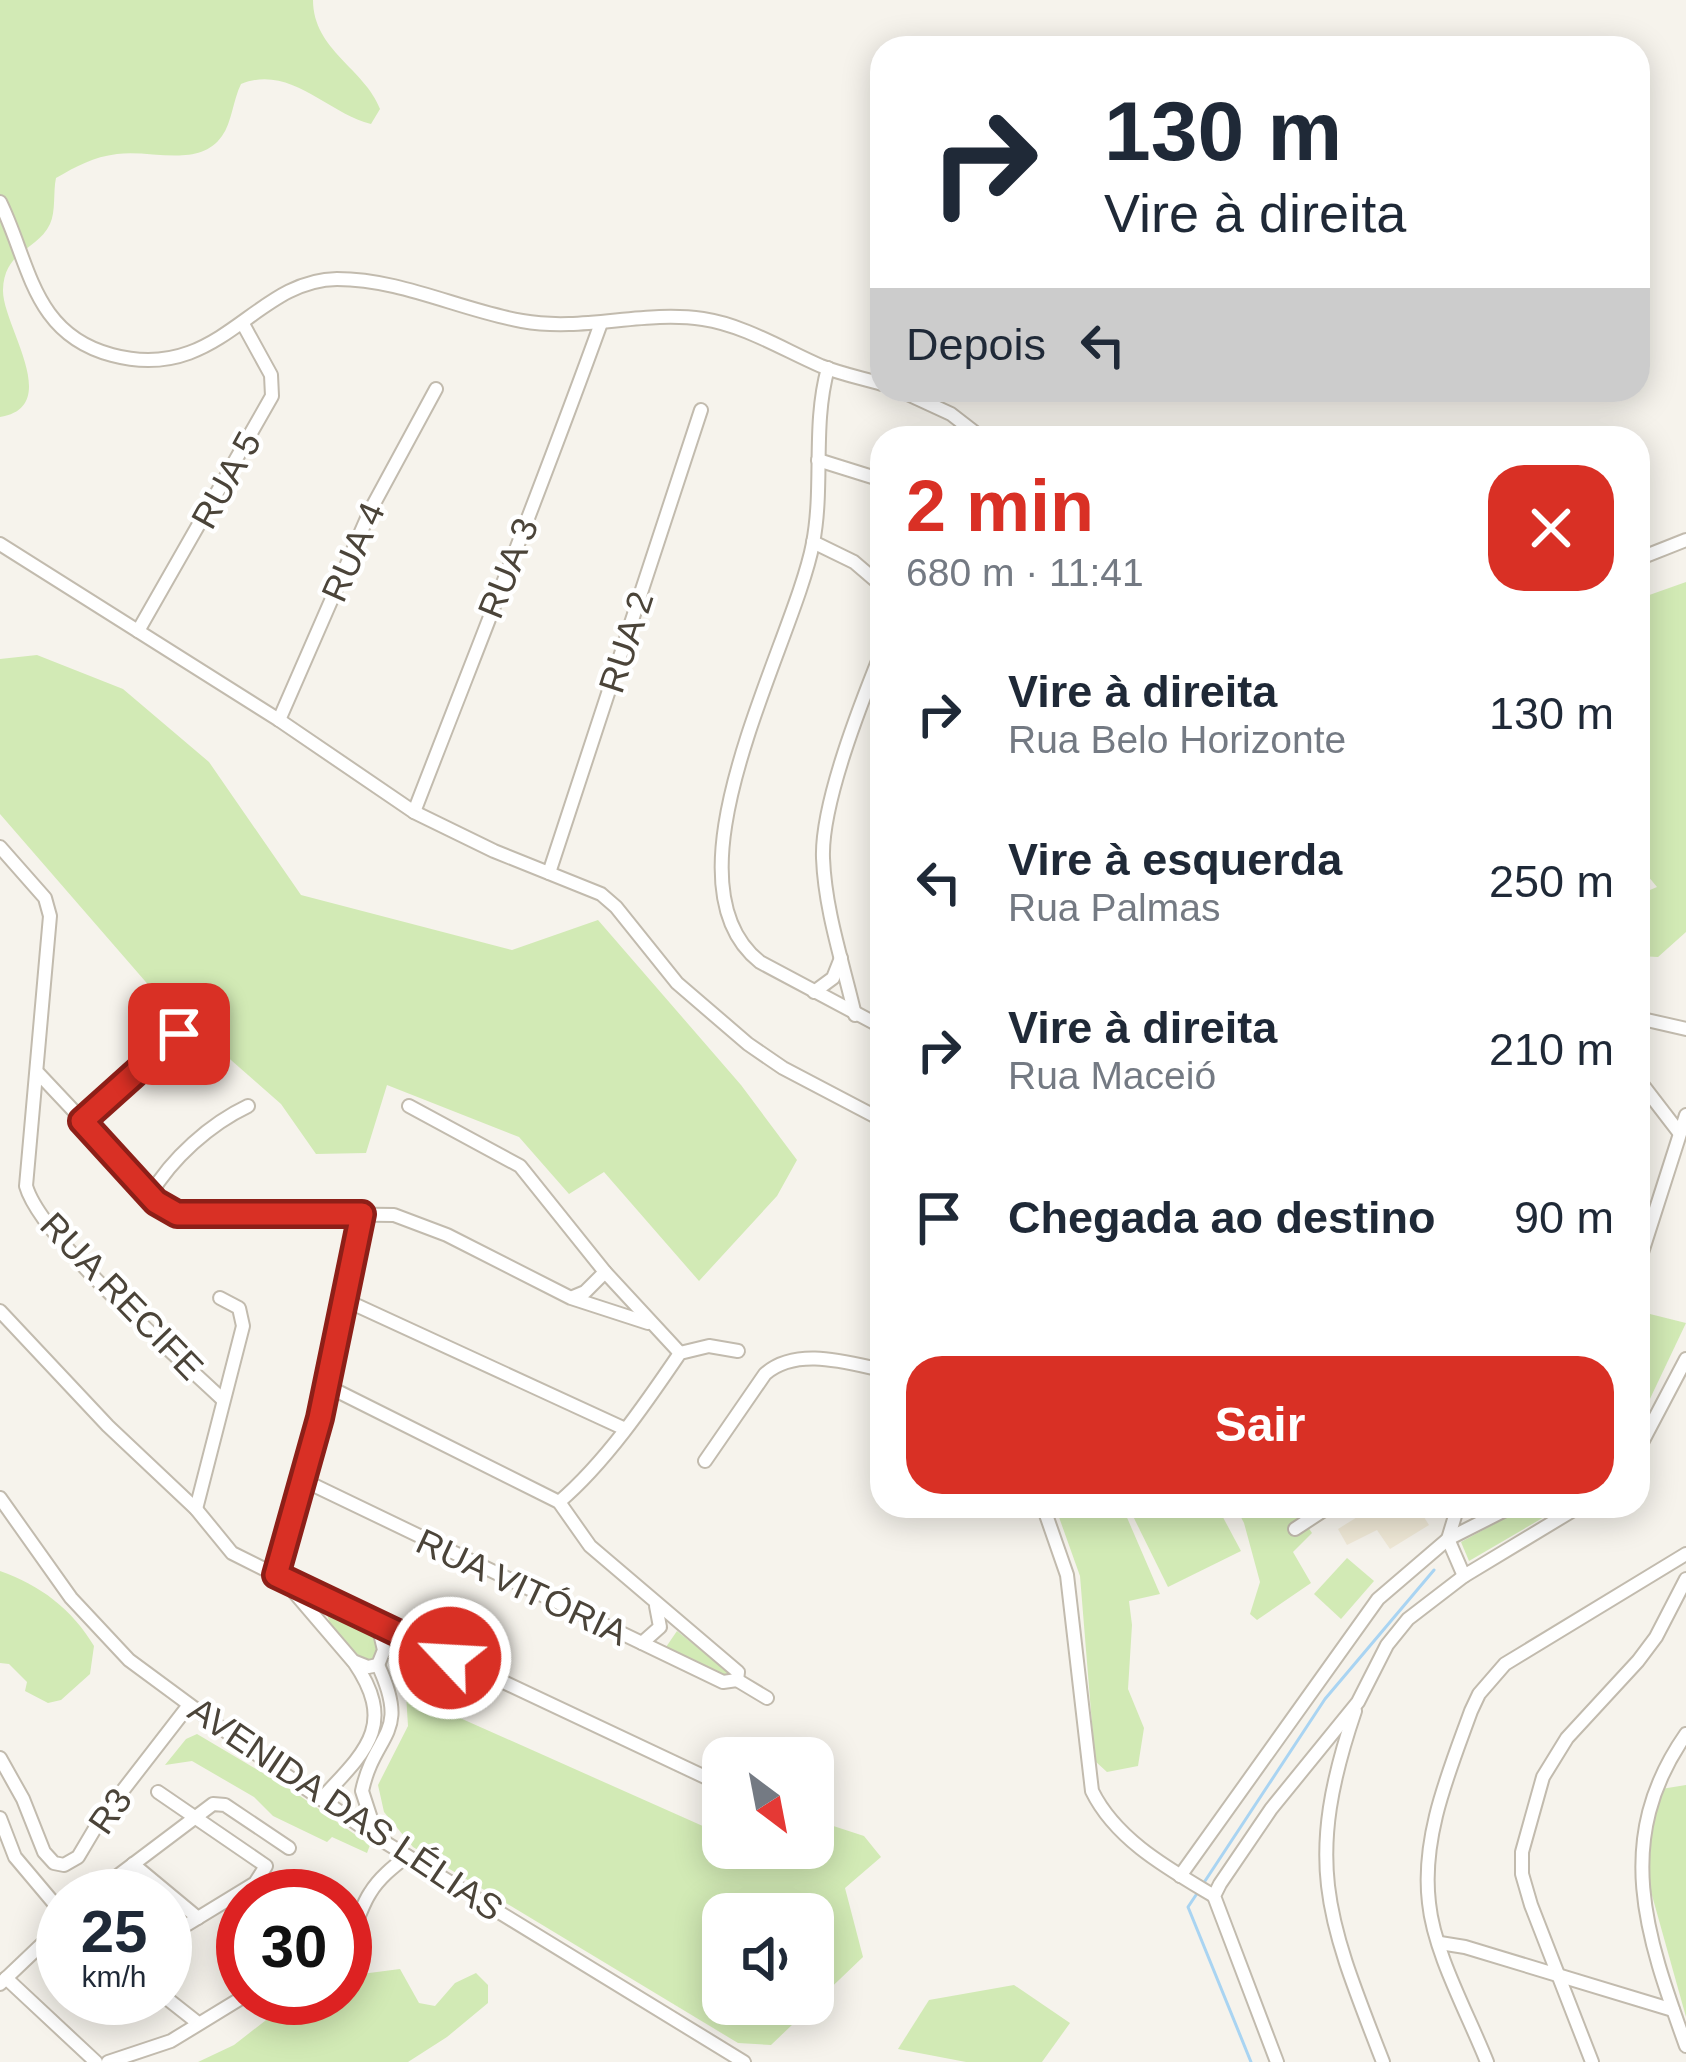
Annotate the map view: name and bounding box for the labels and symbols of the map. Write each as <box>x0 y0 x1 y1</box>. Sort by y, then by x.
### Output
street label: RUA 5 <box>183 425 269 535</box>
street label: RUA 4 <box>313 496 393 608</box>
street label: RUA 3 <box>470 512 546 624</box>
street label: RUA 2 <box>590 586 662 698</box>
pin <box>128 983 230 1085</box>
street label: RUA RECIFE <box>32 1204 212 1388</box>
street label: RUA VITÓRIA <box>410 1520 634 1654</box>
position arrow <box>387 1595 513 1721</box>
street label: AVENIDA DAS LÉLIAS <box>181 1689 511 1929</box>
north arrow <box>702 1737 834 1869</box>
street label: R3 <box>80 1780 140 1842</box>
speed limit sign: 30 <box>216 1869 372 2025</box>

